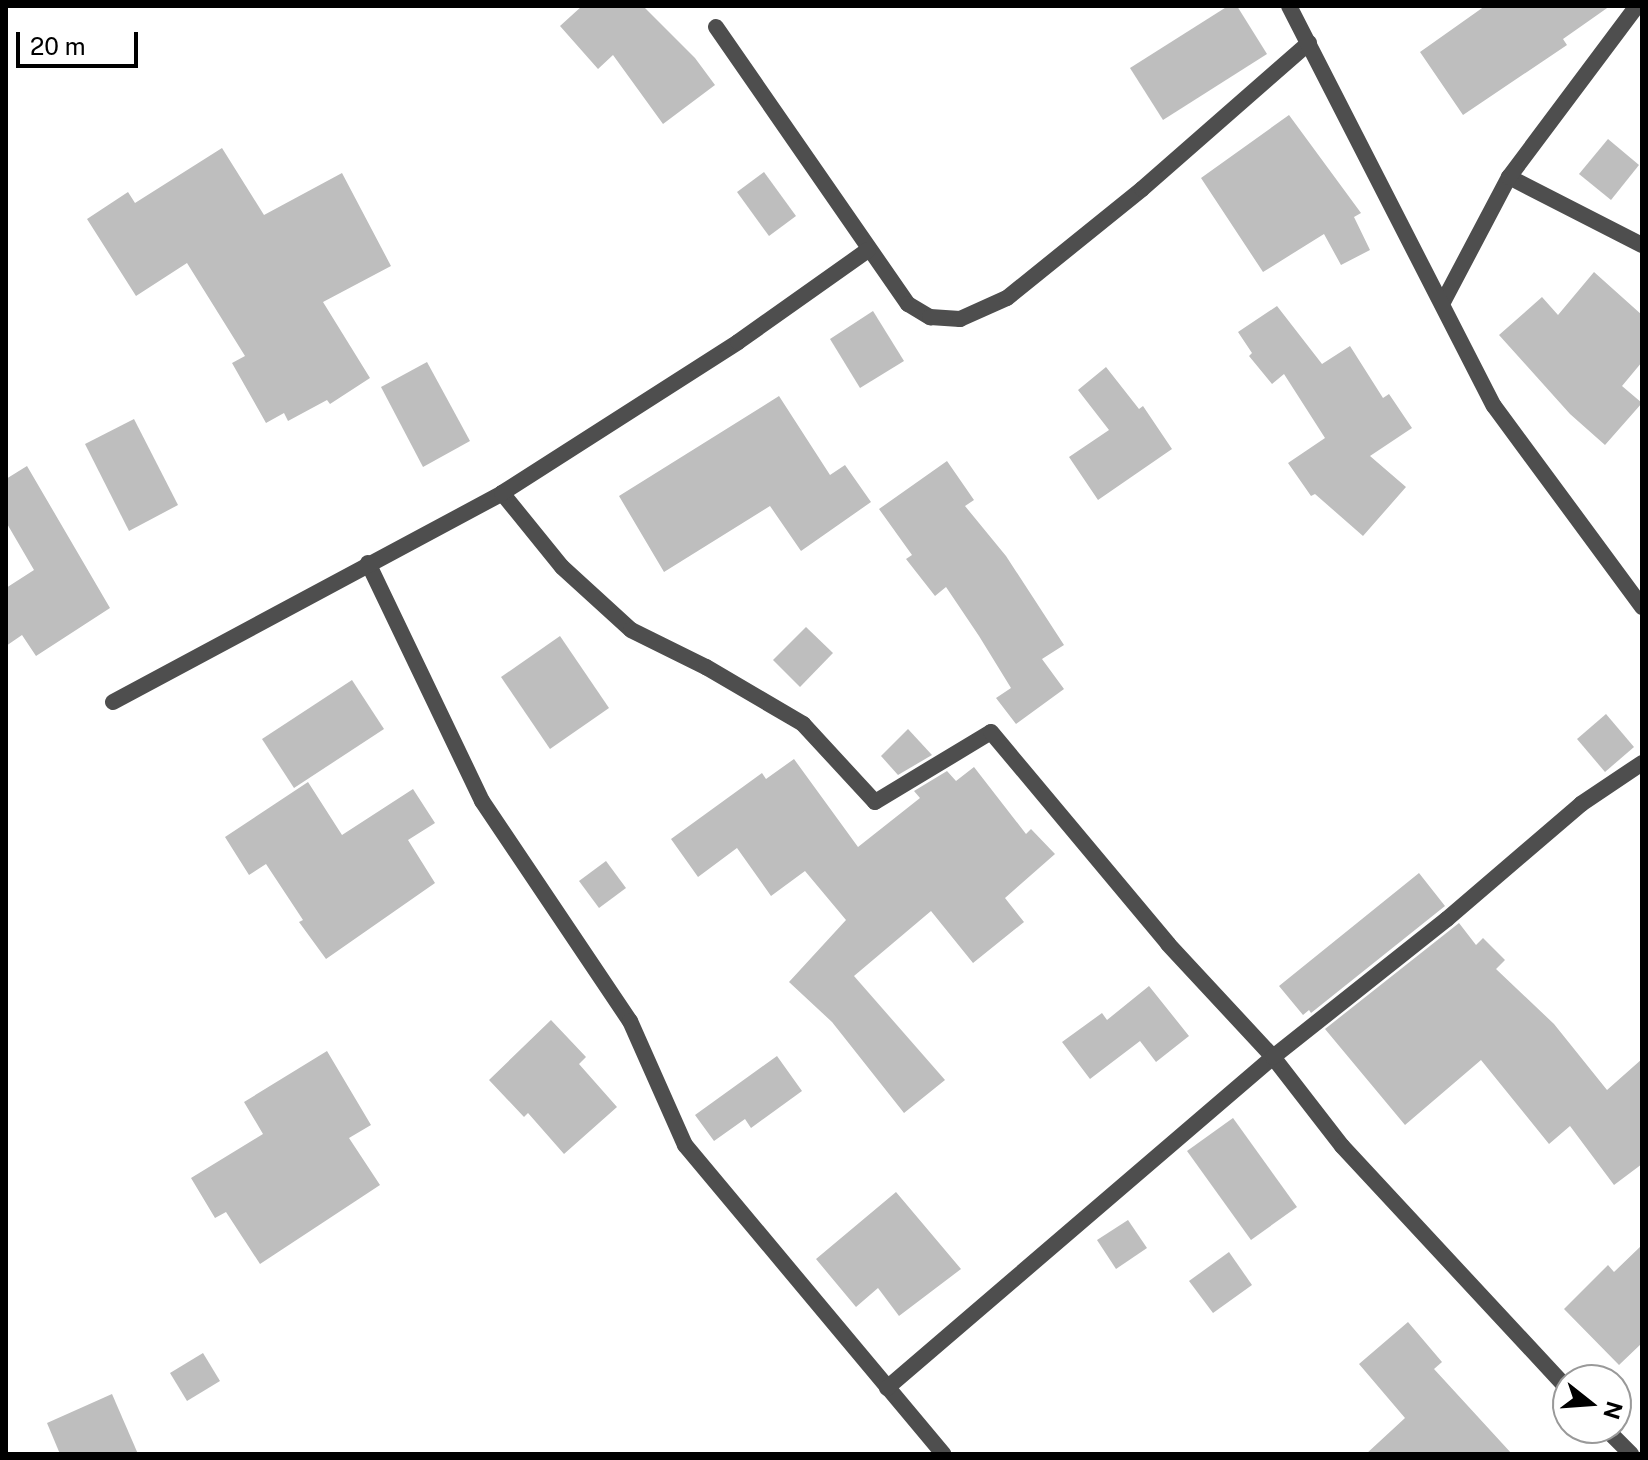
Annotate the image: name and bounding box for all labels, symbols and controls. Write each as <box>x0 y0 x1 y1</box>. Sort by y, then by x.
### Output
scale bar <box>20 16 142 66</box>
text: 20 m <box>30 32 86 60</box>
north arrow <box>1552 1364 1632 1444</box>
text: N <box>1598 1398 1628 1422</box>

